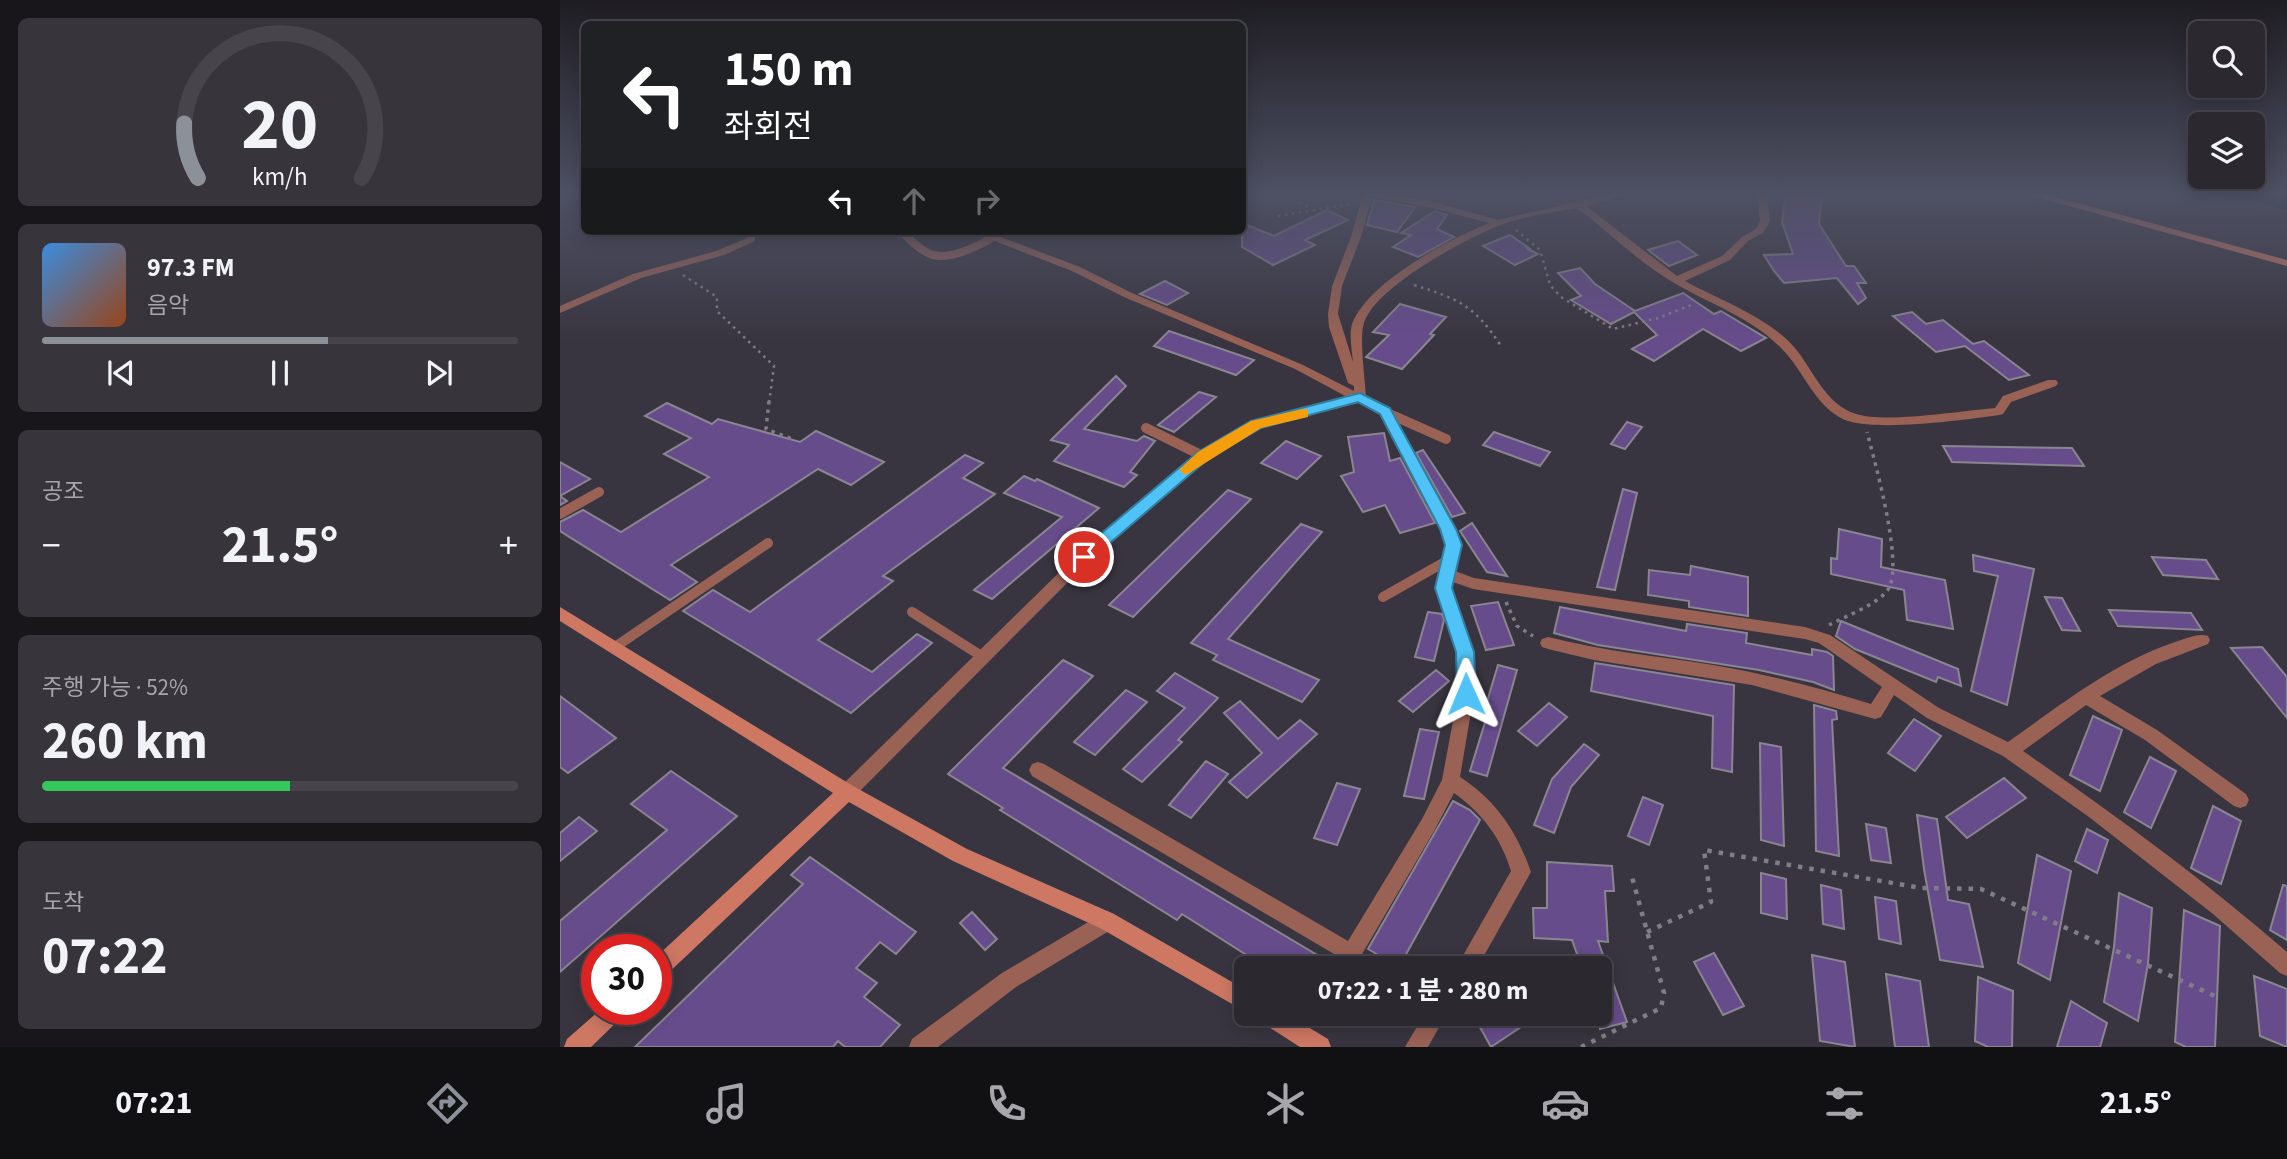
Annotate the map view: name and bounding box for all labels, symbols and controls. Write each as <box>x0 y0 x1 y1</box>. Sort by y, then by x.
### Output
map controls <box>2188 21 2265 189</box>
button: search <box>2188 21 2265 98</box>
text: 150 m <box>724 35 853 105</box>
icon: left <box>609 49 700 140</box>
text: 20 <box>242 73 318 177</box>
text: 좌회전 <box>724 104 812 150</box>
button: layers <box>2188 112 2265 189</box>
text: km/h <box>252 159 308 195</box>
icon: left <box>822 182 860 220</box>
icon: ahead <box>895 182 933 220</box>
icon: right <box>968 182 1006 220</box>
text: 97.3 FM <box>147 249 235 286</box>
text: 음악 <box>147 289 189 322</box>
icon: previous <box>102 354 140 392</box>
icon: pause <box>261 354 299 392</box>
icon: next <box>420 354 458 392</box>
text: 공조 <box>42 475 84 508</box>
text: 21.5° <box>222 509 338 583</box>
text: − <box>42 519 61 573</box>
text: + <box>499 519 518 573</box>
pin <box>1054 527 1114 587</box>
icon: arrive <box>1065 538 1103 576</box>
position arrow <box>1429 657 1503 731</box>
text: 주행 가능 · 52% <box>42 671 188 704</box>
text: 260 km <box>42 705 208 779</box>
text: 도착 <box>42 886 84 919</box>
text: 07:22 <box>42 920 167 994</box>
speed limit sign: 30 <box>581 934 672 1025</box>
text: 07:22 · 1 분 · 280 m <box>1318 972 1528 1009</box>
icon: directions <box>423 1079 472 1128</box>
icon: music <box>702 1079 751 1128</box>
icon: phone <box>982 1079 1031 1128</box>
icon: climate <box>1261 1079 1310 1128</box>
icon: car <box>1541 1079 1590 1128</box>
icon: filters <box>1820 1079 1869 1128</box>
text: 07:21 <box>115 1080 192 1126</box>
text: 21.5° <box>2100 1080 2172 1126</box>

